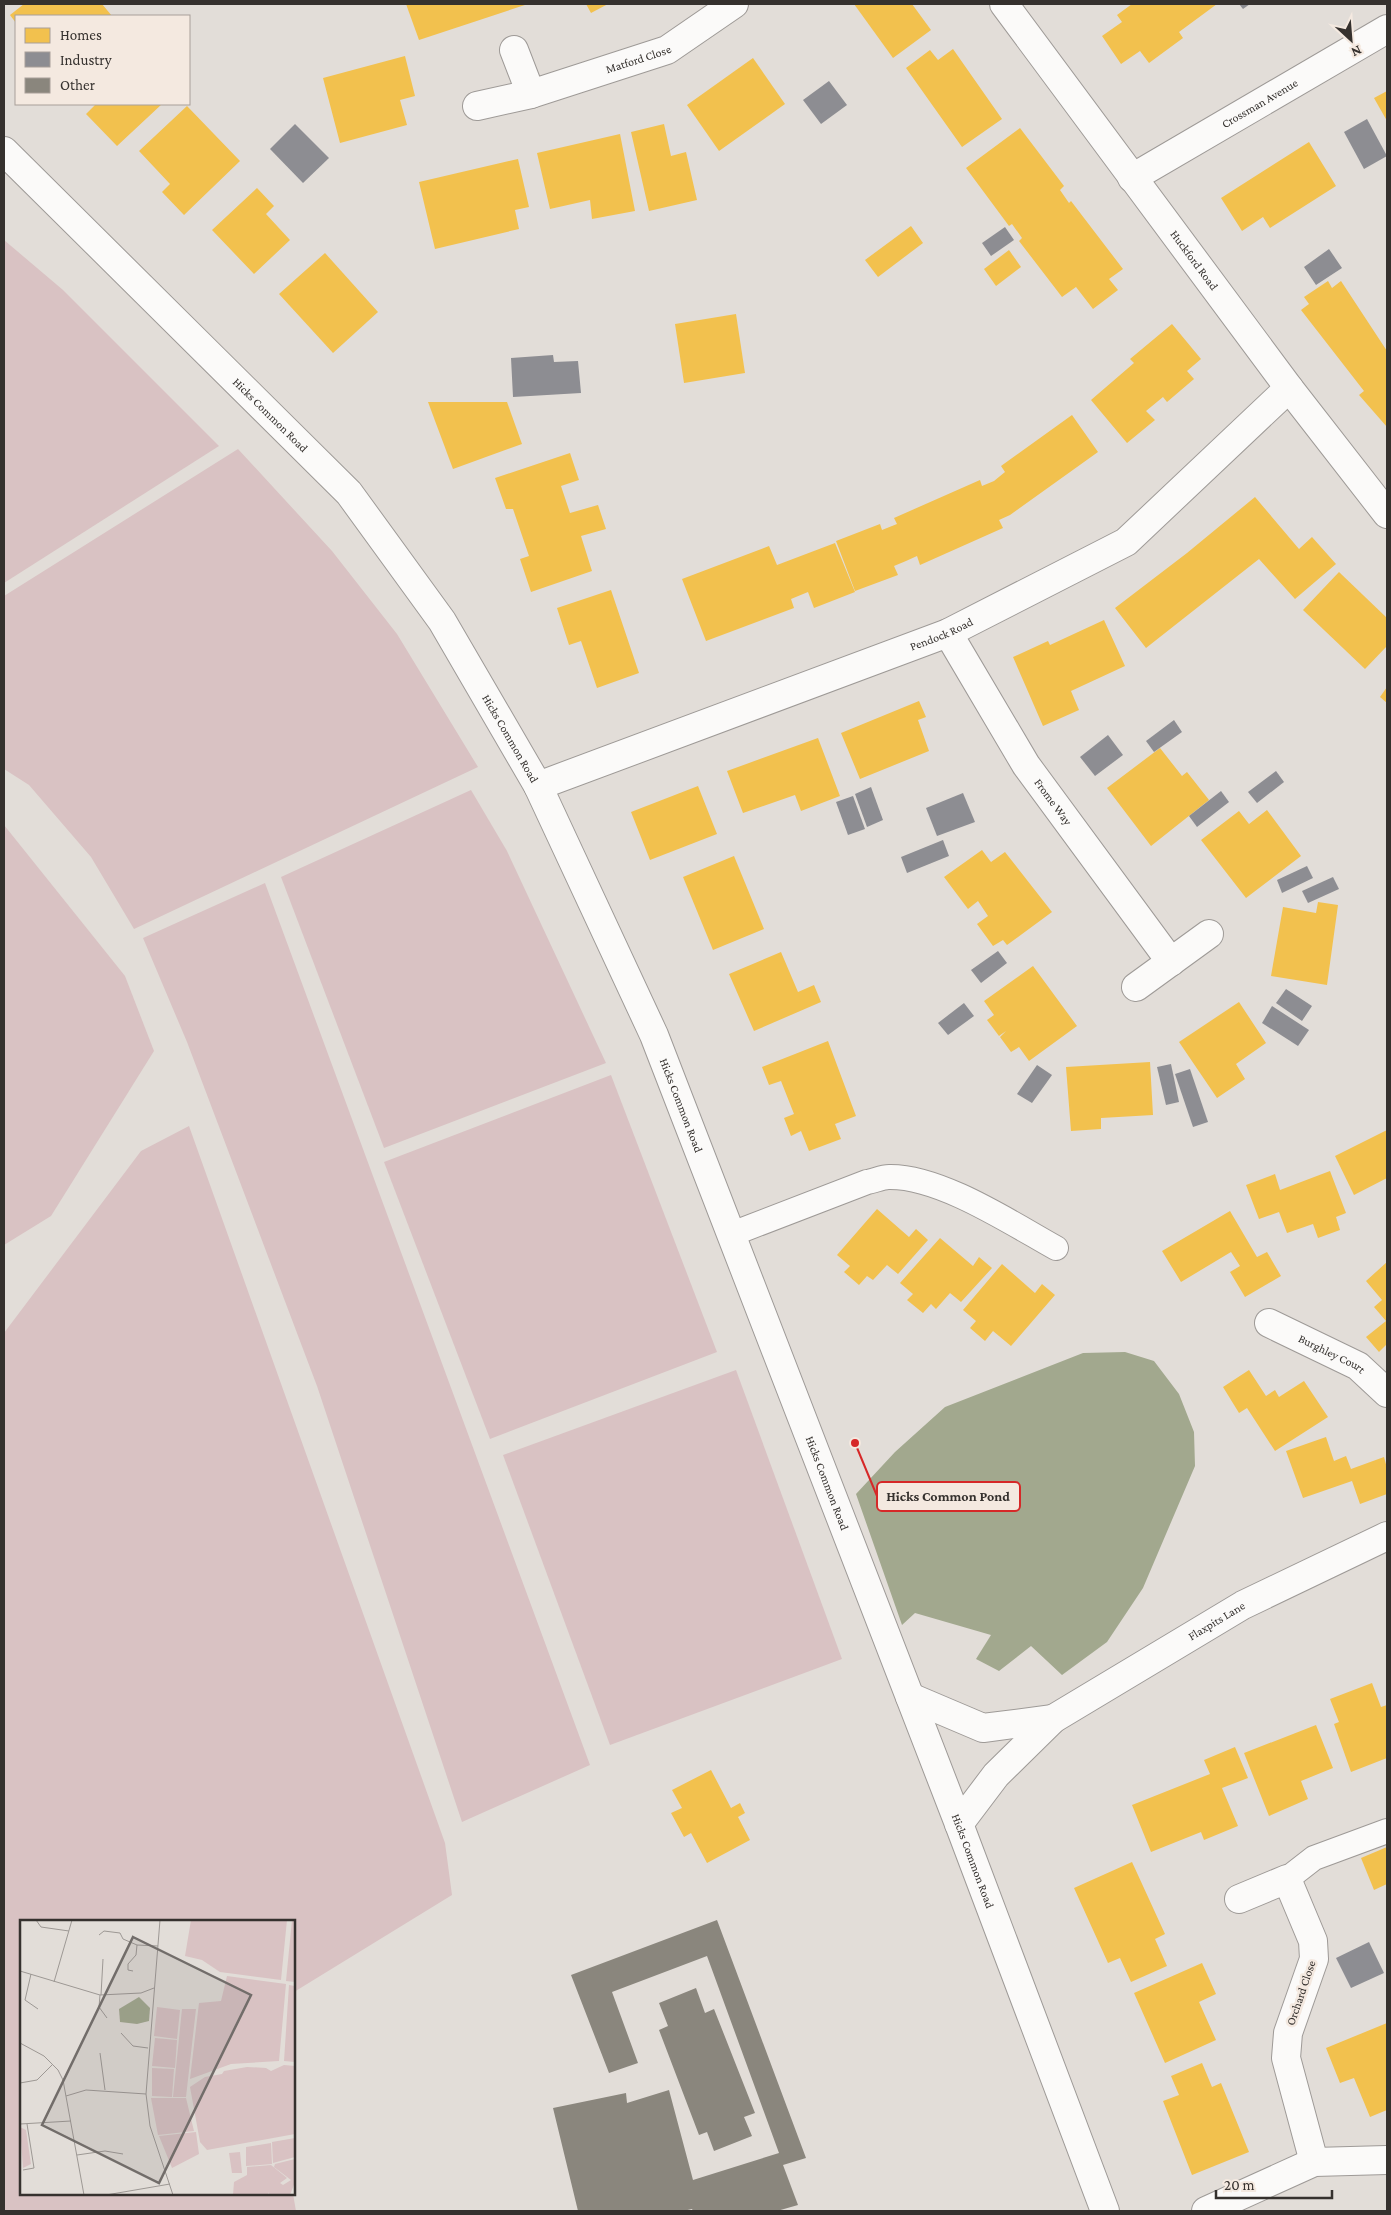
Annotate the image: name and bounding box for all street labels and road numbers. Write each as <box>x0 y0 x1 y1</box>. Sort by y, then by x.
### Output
street label: Matford Close <box>604 42 674 76</box>
street label: Crossman Avenue <box>1219 76 1300 131</box>
street label: Huckford Road <box>1167 227 1221 294</box>
street label: Hicks Common Road <box>230 375 311 456</box>
street label: Pendock Road <box>908 614 976 654</box>
street label: Hicks Common Road <box>479 692 542 786</box>
street label: Frome Way <box>1031 776 1075 828</box>
street label: Hicks Common Road <box>657 1056 706 1155</box>
street label: Burghley Court <box>1296 1331 1369 1377</box>
street label: Hicks Common Road <box>803 1434 852 1533</box>
street label: Flaxpits Lane <box>1186 1598 1247 1643</box>
street label: Hicks Common Road <box>949 1812 997 1911</box>
street label: Orchard Close <box>1283 1959 1319 2027</box>

